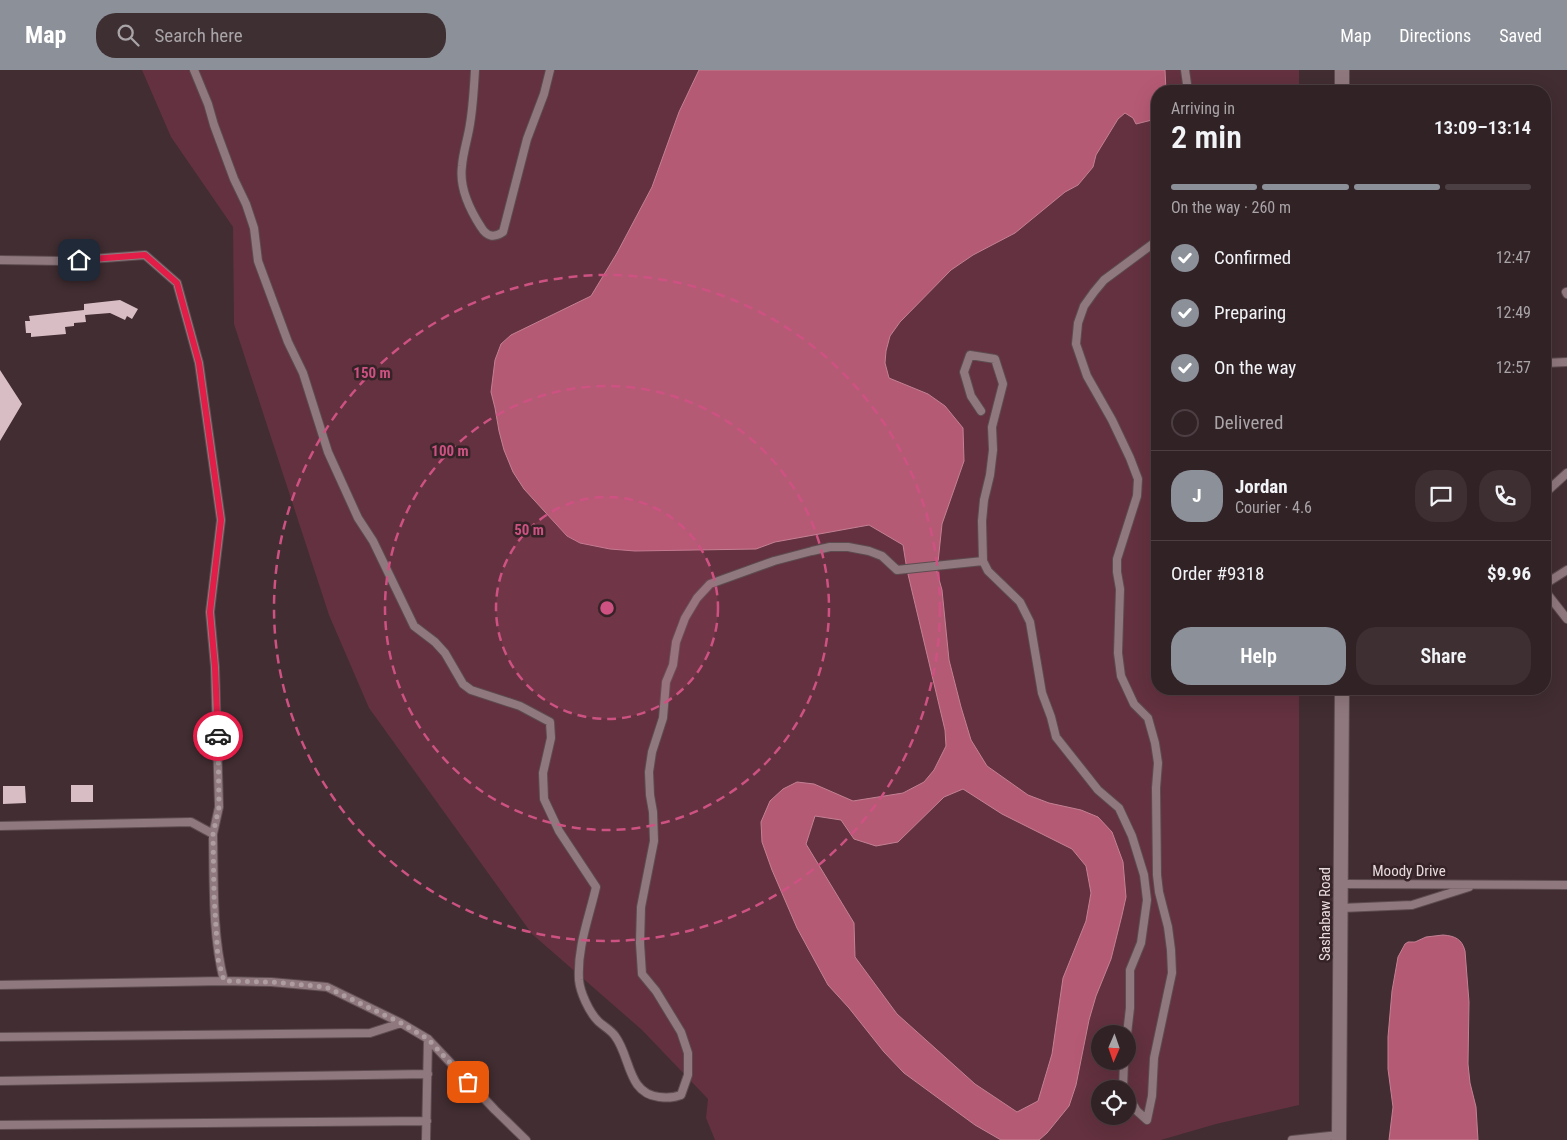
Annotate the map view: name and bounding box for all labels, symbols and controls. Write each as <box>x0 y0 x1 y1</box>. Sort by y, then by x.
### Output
search box <box>96 13 446 58</box>
text: Map <box>25 21 66 49</box>
icon: search <box>114 21 142 49</box>
text: Search here <box>154 24 243 47</box>
text: Map <box>1340 25 1371 46</box>
text: Directions <box>1399 25 1471 46</box>
text: Saved <box>1499 25 1542 46</box>
text: Arriving in <box>1171 99 1235 118</box>
text: 13:09–13:14 <box>1434 116 1531 139</box>
text: 2 min <box>1171 118 1242 156</box>
text: On the way · 260 m <box>1171 198 1291 217</box>
pin <box>58 239 100 281</box>
icon: check <box>1171 244 1199 272</box>
icon: home <box>65 246 93 274</box>
text: Confirmed <box>1214 246 1291 269</box>
text: 12:47 <box>1496 248 1531 267</box>
icon: check <box>1171 299 1199 327</box>
text: Preparing <box>1214 301 1286 324</box>
text: 12:49 <box>1496 303 1531 322</box>
icon: check <box>1171 354 1199 382</box>
text: On the way <box>1214 356 1296 379</box>
text: 12:57 <box>1496 358 1531 377</box>
text: 150 m <box>353 364 391 382</box>
text: Delivered <box>1214 411 1283 434</box>
text: 100 m <box>431 442 469 460</box>
button: chat <box>1415 470 1467 522</box>
button: phone <box>1479 470 1531 522</box>
text: Jordan <box>1235 475 1288 498</box>
text: J <box>1192 484 1202 507</box>
text: Courier · 4.6 <box>1235 498 1312 517</box>
text: 50 m <box>514 521 544 539</box>
text: Order #9318 <box>1171 562 1264 585</box>
text: $9.96 <box>1487 562 1531 585</box>
centre of rings <box>598 599 616 617</box>
button: Help <box>1171 627 1346 685</box>
button: Share <box>1356 627 1531 685</box>
courier <box>193 711 243 761</box>
icon: car <box>204 722 232 750</box>
street label: Moody Drive <box>1372 862 1446 880</box>
street label: Sashabaw Road <box>1316 867 1334 961</box>
north arrow <box>1091 1025 1136 1070</box>
map controls <box>1091 1025 1136 1125</box>
pin <box>447 1061 489 1103</box>
icon: bag <box>454 1068 482 1096</box>
button: locate <box>1091 1080 1136 1125</box>

